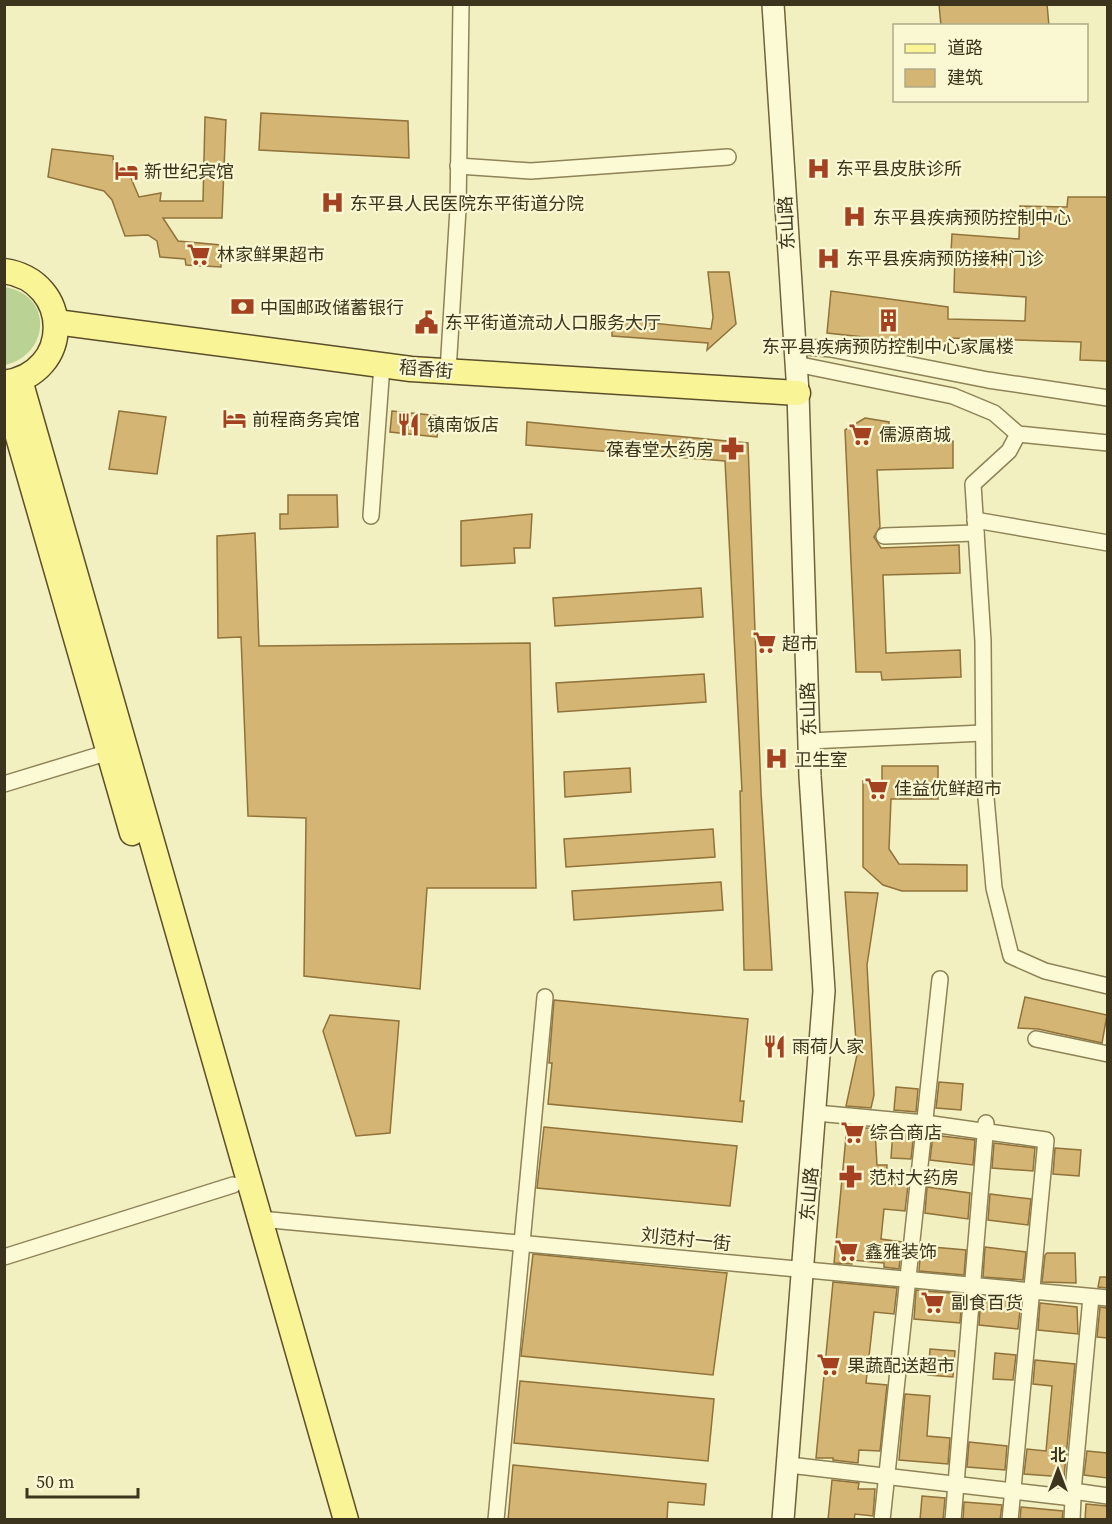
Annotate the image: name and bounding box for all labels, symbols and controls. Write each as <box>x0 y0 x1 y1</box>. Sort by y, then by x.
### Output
legend <box>893 24 1088 102</box>
text: 道路 <box>947 35 983 60</box>
text: 建筑 <box>947 65 983 90</box>
hospital icon: 东平县皮肤诊所 <box>805 155 831 181</box>
place label: 东平县皮肤诊所 <box>836 156 962 181</box>
hotel icon: 新世纪宾馆 <box>113 158 139 184</box>
place label: 新世纪宾馆 <box>144 159 234 184</box>
hospital icon: 东平县人民医院东平街道分院 <box>319 190 345 216</box>
place label: 东平县人民医院东平街道分院 <box>350 191 584 216</box>
street label: 东山路 <box>772 195 800 251</box>
hospital icon: 东平县疾病预防控制中心 <box>842 204 868 230</box>
place label: 东平县疾病预防控制中心 <box>873 205 1071 230</box>
supermarket icon: 林家鲜果超市 <box>186 241 212 267</box>
place label: 林家鲜果超市 <box>217 242 325 267</box>
hospital icon: 东平县疾病预防接种门诊 <box>815 245 841 271</box>
place label: 东平县疾病预防接种门诊 <box>846 246 1044 271</box>
bank icon: 中国邮政储蓄银行 <box>229 294 255 320</box>
place label: 中国邮政储蓄银行 <box>260 295 404 320</box>
building icon: 东平县疾病预防控制中心家属楼 <box>875 307 901 333</box>
public building icon: 东平街道流动人口服务大厅 <box>414 309 440 335</box>
place label: 东平街道流动人口服务大厅 <box>445 310 661 335</box>
place label: 东平县疾病预防控制中心家属楼 <box>762 334 1014 359</box>
street label: 稻香街 <box>398 354 454 384</box>
hotel icon: 前程商务宾馆 <box>221 406 247 432</box>
place label: 前程商务宾馆 <box>252 407 360 432</box>
restaurant icon: 镇南饭店 <box>396 411 422 437</box>
place label: 镇南饭店 <box>427 412 499 437</box>
supermarket icon: 儒源商城 <box>848 421 874 447</box>
place label: 儒源商城 <box>879 422 951 447</box>
pharmacy icon: 葆春堂大药房 <box>719 436 745 462</box>
place label: 葆春堂大药房 <box>606 437 714 462</box>
supermarket icon: 超市 <box>751 630 777 656</box>
place label: 超市 <box>782 631 818 656</box>
street label: 东山路 <box>795 682 821 736</box>
hospital icon: 卫生室 <box>763 746 789 772</box>
place label: 卫生室 <box>794 747 848 772</box>
supermarket icon: 佳益优鲜超市 <box>863 775 889 801</box>
place label: 佳益优鲜超市 <box>894 776 1002 801</box>
restaurant icon: 雨荷人家 <box>761 1033 787 1059</box>
place label: 雨荷人家 <box>792 1034 864 1059</box>
supermarket icon: 综合商店 <box>839 1119 865 1145</box>
place label: 综合商店 <box>870 1120 942 1145</box>
pharmacy icon: 范村大药房 <box>838 1164 864 1190</box>
place label: 范村大药房 <box>869 1165 959 1190</box>
street label: 东山路 <box>794 1166 824 1222</box>
street label: 刘范村一街 <box>640 1222 732 1256</box>
supermarket icon: 鑫雅装饰 <box>834 1238 860 1264</box>
place label: 鑫雅装饰 <box>865 1239 937 1264</box>
supermarket icon: 副食百货 <box>920 1289 946 1315</box>
place label: 副食百货 <box>951 1290 1023 1315</box>
supermarket icon: 果蔬配送超市 <box>816 1352 842 1378</box>
place label: 果蔬配送超市 <box>847 1353 955 1378</box>
north arrow <box>1028 1440 1088 1500</box>
text: 北 <box>1050 1444 1066 1466</box>
scale bar <box>27 1461 138 1499</box>
text: 50 m <box>36 1469 74 1494</box>

